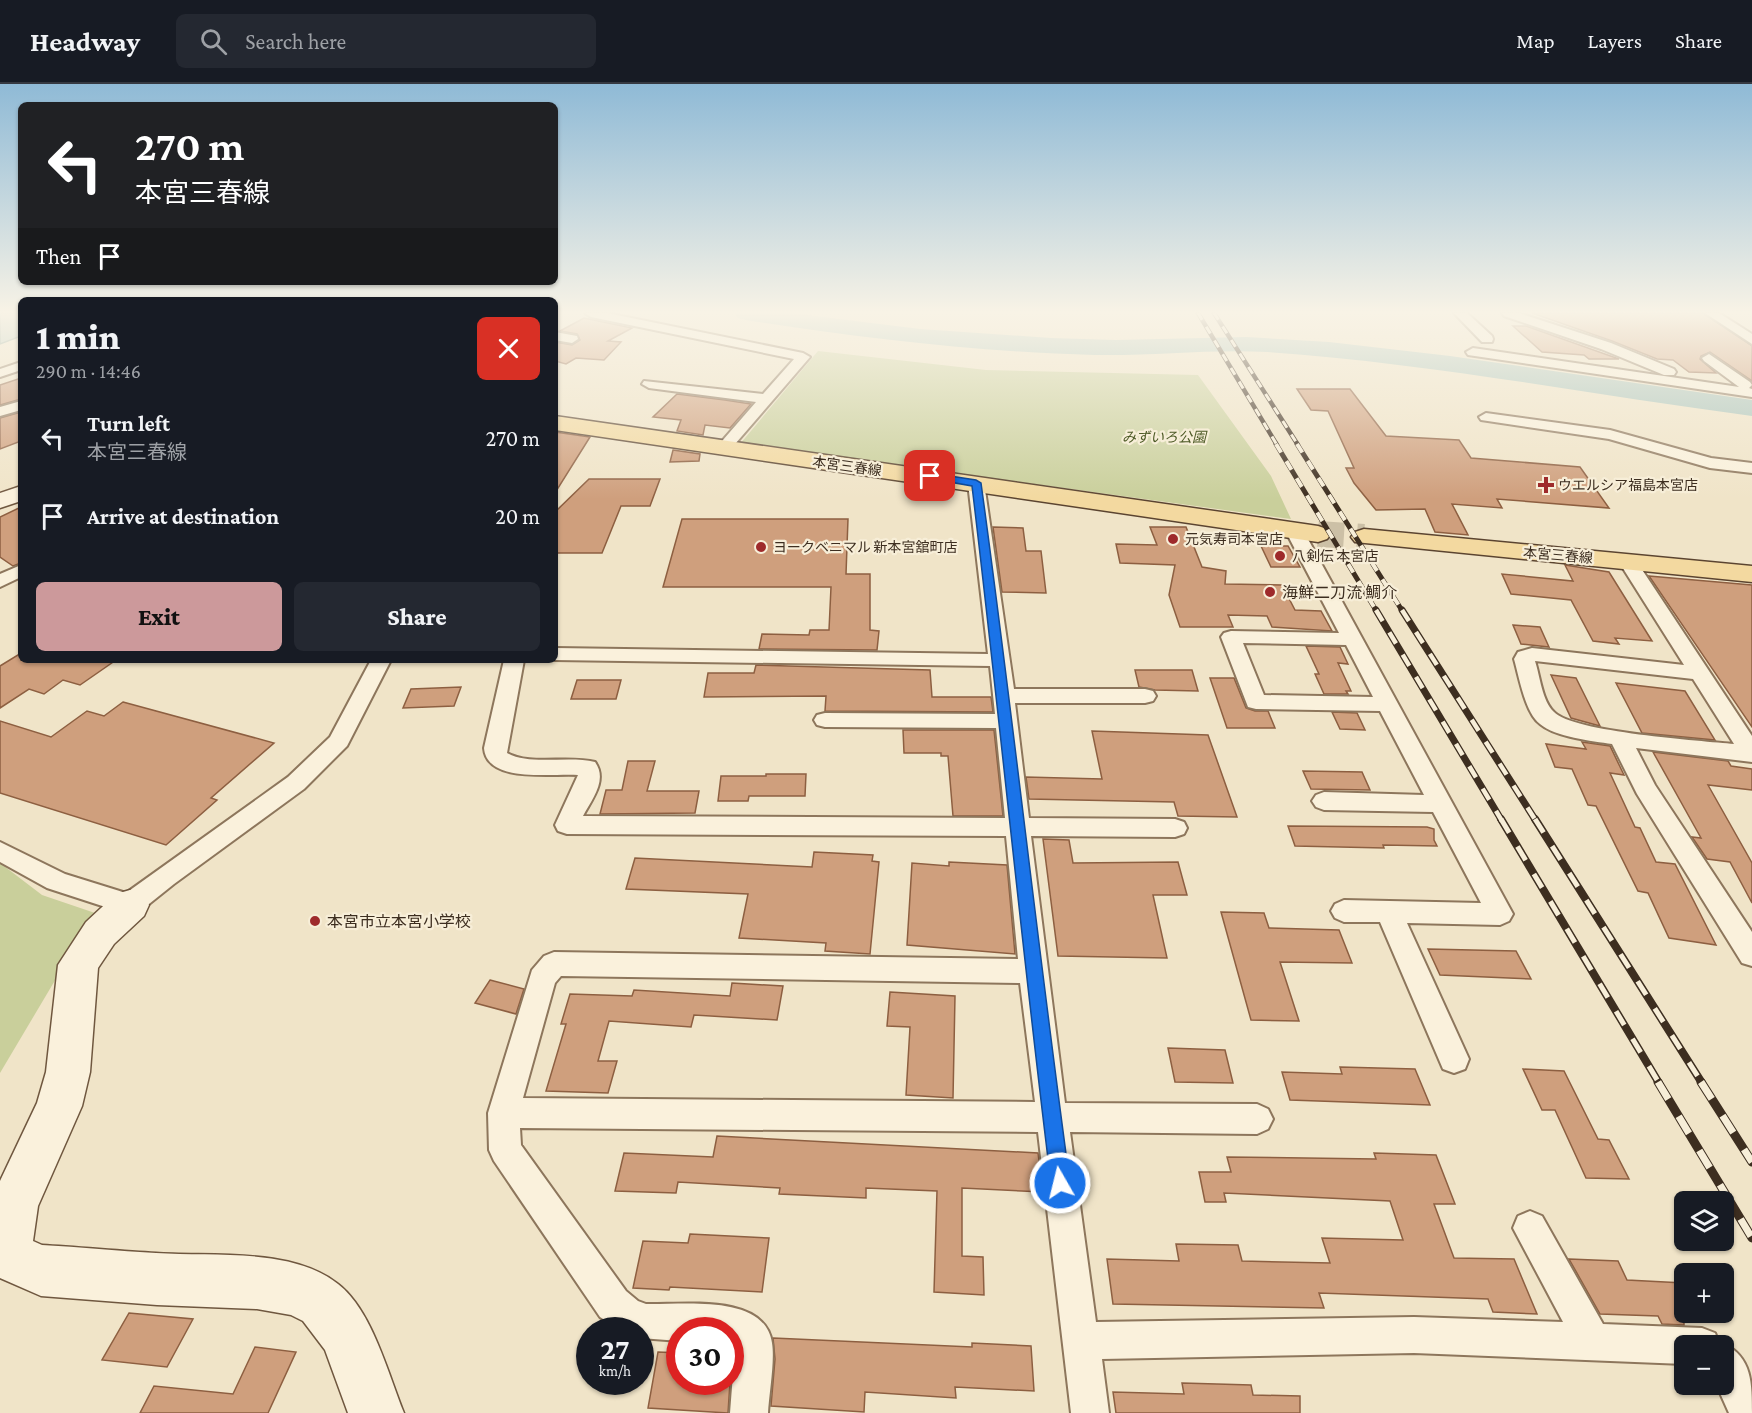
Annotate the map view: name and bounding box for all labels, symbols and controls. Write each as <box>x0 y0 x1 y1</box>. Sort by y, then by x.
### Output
search box <box>176 14 596 68</box>
icon: search <box>197 25 230 58</box>
text: Headway <box>30 26 140 57</box>
text: Search here <box>245 29 346 54</box>
text: Map <box>1516 29 1555 53</box>
text: Layers <box>1588 29 1642 53</box>
text: Share <box>1675 29 1722 53</box>
text: 270 m <box>135 122 244 169</box>
icon: left <box>36 126 114 204</box>
text: 本宮三春線 <box>135 178 270 208</box>
icon: arrive <box>93 240 126 273</box>
text: Then <box>36 244 81 269</box>
text: 1 min <box>36 317 120 357</box>
button: close <box>477 317 540 380</box>
text: 290 m · 14:46 <box>36 360 141 382</box>
text: Turn left <box>87 411 170 436</box>
icon: left <box>36 422 69 455</box>
text: 270 m <box>486 426 540 451</box>
park label: みずいろ公園 <box>1122 429 1208 445</box>
text: 本宮三春線 <box>87 441 187 463</box>
pin <box>904 450 955 501</box>
street label: 本宮三春線 <box>811 453 883 479</box>
icon: arrive <box>913 459 946 492</box>
place label: ウエルシア福島本宮店 <box>1558 477 1698 493</box>
marker: ウエルシア福島本宮店 <box>1539 478 1553 492</box>
icon: arrive <box>36 500 69 533</box>
text: Arrive at destination <box>87 504 279 529</box>
text: 20 m <box>495 504 540 529</box>
place label: 元気寿司本宮店 <box>1185 531 1283 547</box>
marker: 元気寿司本宮店 <box>1166 532 1180 546</box>
place label: ヨークベニマル 新本宮舘町店 <box>773 539 958 555</box>
marker: ヨークベニマル 新本宮舘町店 <box>754 540 768 554</box>
street label: 本宮三春線 <box>1522 544 1594 566</box>
place label: 八剣伝 本宮店 <box>1292 548 1379 564</box>
marker: 八剣伝 本宮店 <box>1273 549 1287 563</box>
button: Exit <box>36 582 282 651</box>
button: Share <box>294 582 540 651</box>
place label: 海鮮二刀流 鯛介 <box>1282 584 1397 601</box>
marker: 海鮮二刀流 鯛介 <box>1263 585 1277 599</box>
place label: 本宮市立本宮小学校 <box>327 913 471 930</box>
marker: 本宮市立本宮小学校 <box>308 914 322 928</box>
position arrow <box>1028 1151 1092 1215</box>
map controls <box>1674 1191 1734 1395</box>
button: layers <box>1674 1191 1734 1251</box>
button: + <box>1674 1263 1734 1323</box>
speed limit sign: 30 <box>666 1317 744 1395</box>
text: 27 <box>600 1332 630 1365</box>
button: − <box>1674 1335 1734 1395</box>
text: km/h <box>599 1363 631 1379</box>

